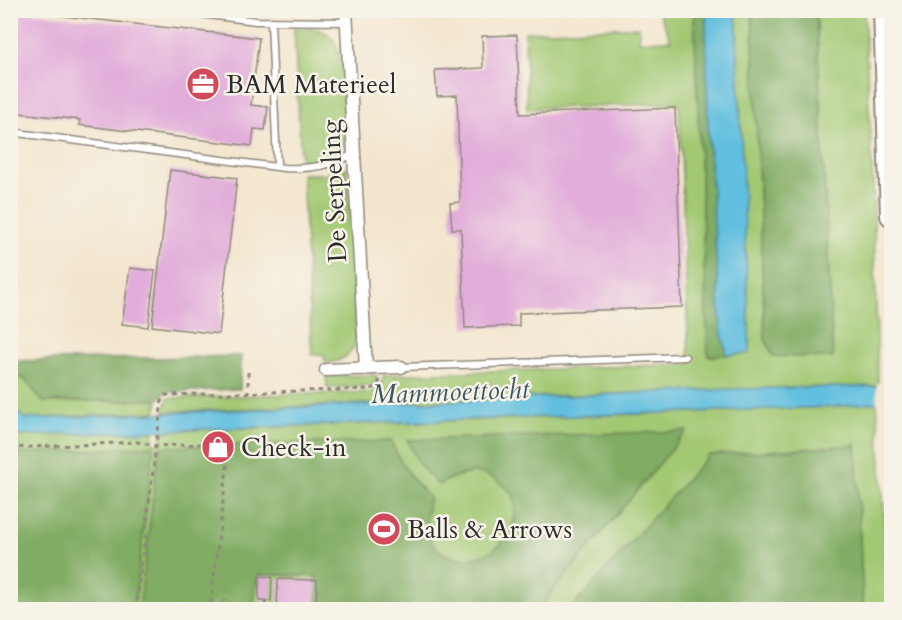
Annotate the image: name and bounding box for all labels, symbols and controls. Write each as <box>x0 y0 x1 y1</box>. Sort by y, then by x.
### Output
office icon: BAM Materieel <box>185 66 221 102</box>
place label: BAM Materieel <box>226 67 397 102</box>
street label: De Serpeling <box>313 118 355 263</box>
water label: Mammoettocht <box>370 371 531 413</box>
shop icon: Check-in <box>200 429 236 465</box>
place label: Check-in <box>241 430 347 465</box>
sports icon: Balls & Arrows <box>366 511 402 547</box>
place label: Balls & Arrows <box>407 512 572 547</box>

